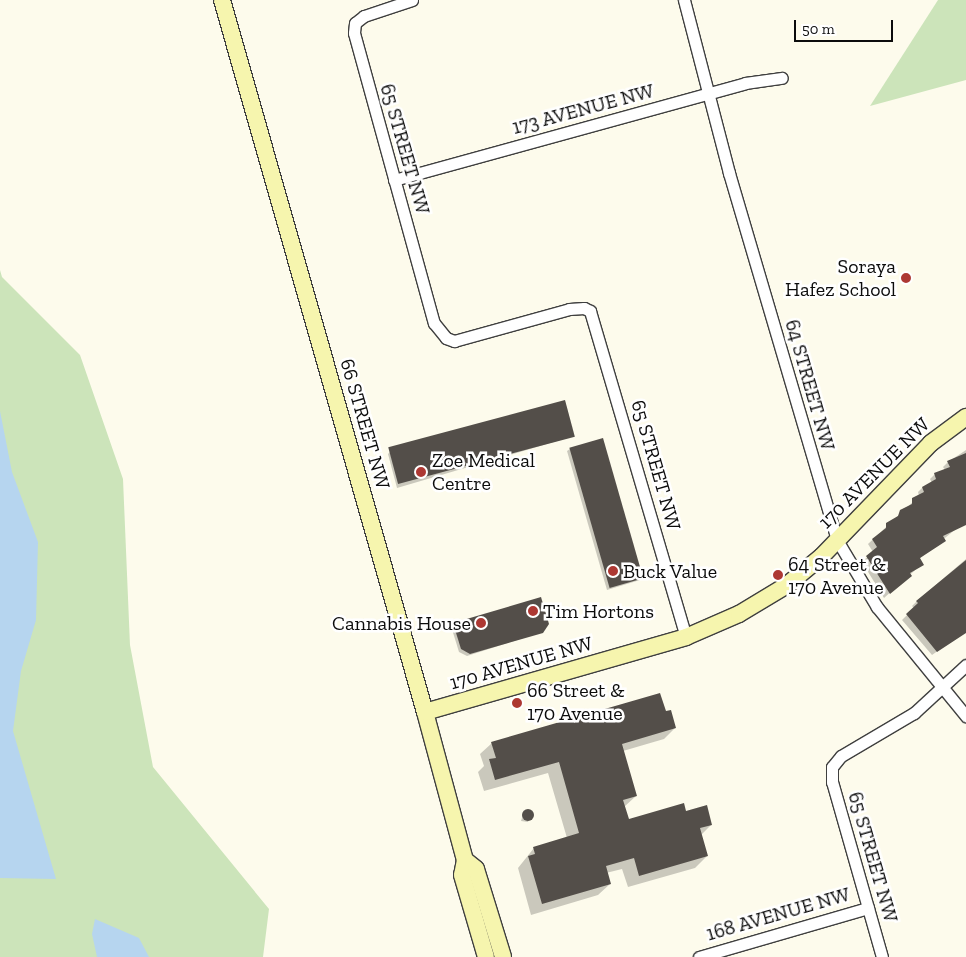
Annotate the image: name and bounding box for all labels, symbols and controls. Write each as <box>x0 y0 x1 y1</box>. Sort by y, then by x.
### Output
scale bar <box>796 10 895 42</box>
text: 50 m <box>802 20 835 38</box>
street label: 173 AVENUE NW <box>509 78 657 140</box>
street label: 65 STREET NW <box>375 81 435 217</box>
place label: Soraya Hafez School <box>785 254 896 301</box>
marker: Soraya Hafez School <box>900 272 912 284</box>
street label: 64 STREET NW <box>780 317 840 453</box>
street label: 66 STREET NW <box>335 356 395 492</box>
street label: 65 STREET NW <box>626 397 686 533</box>
street label: 170 AVENUE NW <box>813 412 935 534</box>
place label: Zoe Medical Centre <box>432 449 535 496</box>
marker: Zoe Medical Centre <box>414 465 428 479</box>
place label: 64 Street & 170 Avenue <box>788 552 886 599</box>
place label: Buck Value <box>623 559 718 583</box>
marker: Buck Value <box>607 565 619 577</box>
marker: 64 Street & 170 Avenue <box>772 569 784 581</box>
place label: Tim Hortons <box>543 599 654 623</box>
marker: Tim Hortons <box>527 605 539 617</box>
place label: Cannabis House <box>332 611 471 635</box>
marker: Cannabis House <box>475 617 487 629</box>
street label: 170 AVENUE NW <box>447 631 595 695</box>
place label: 66 Street & 170 Avenue <box>527 679 625 726</box>
marker: 66 Street & 170 Avenue <box>511 697 523 709</box>
street label: 65 STREET NW <box>843 789 903 925</box>
street label: 168 AVENUE NW <box>703 882 853 946</box>

